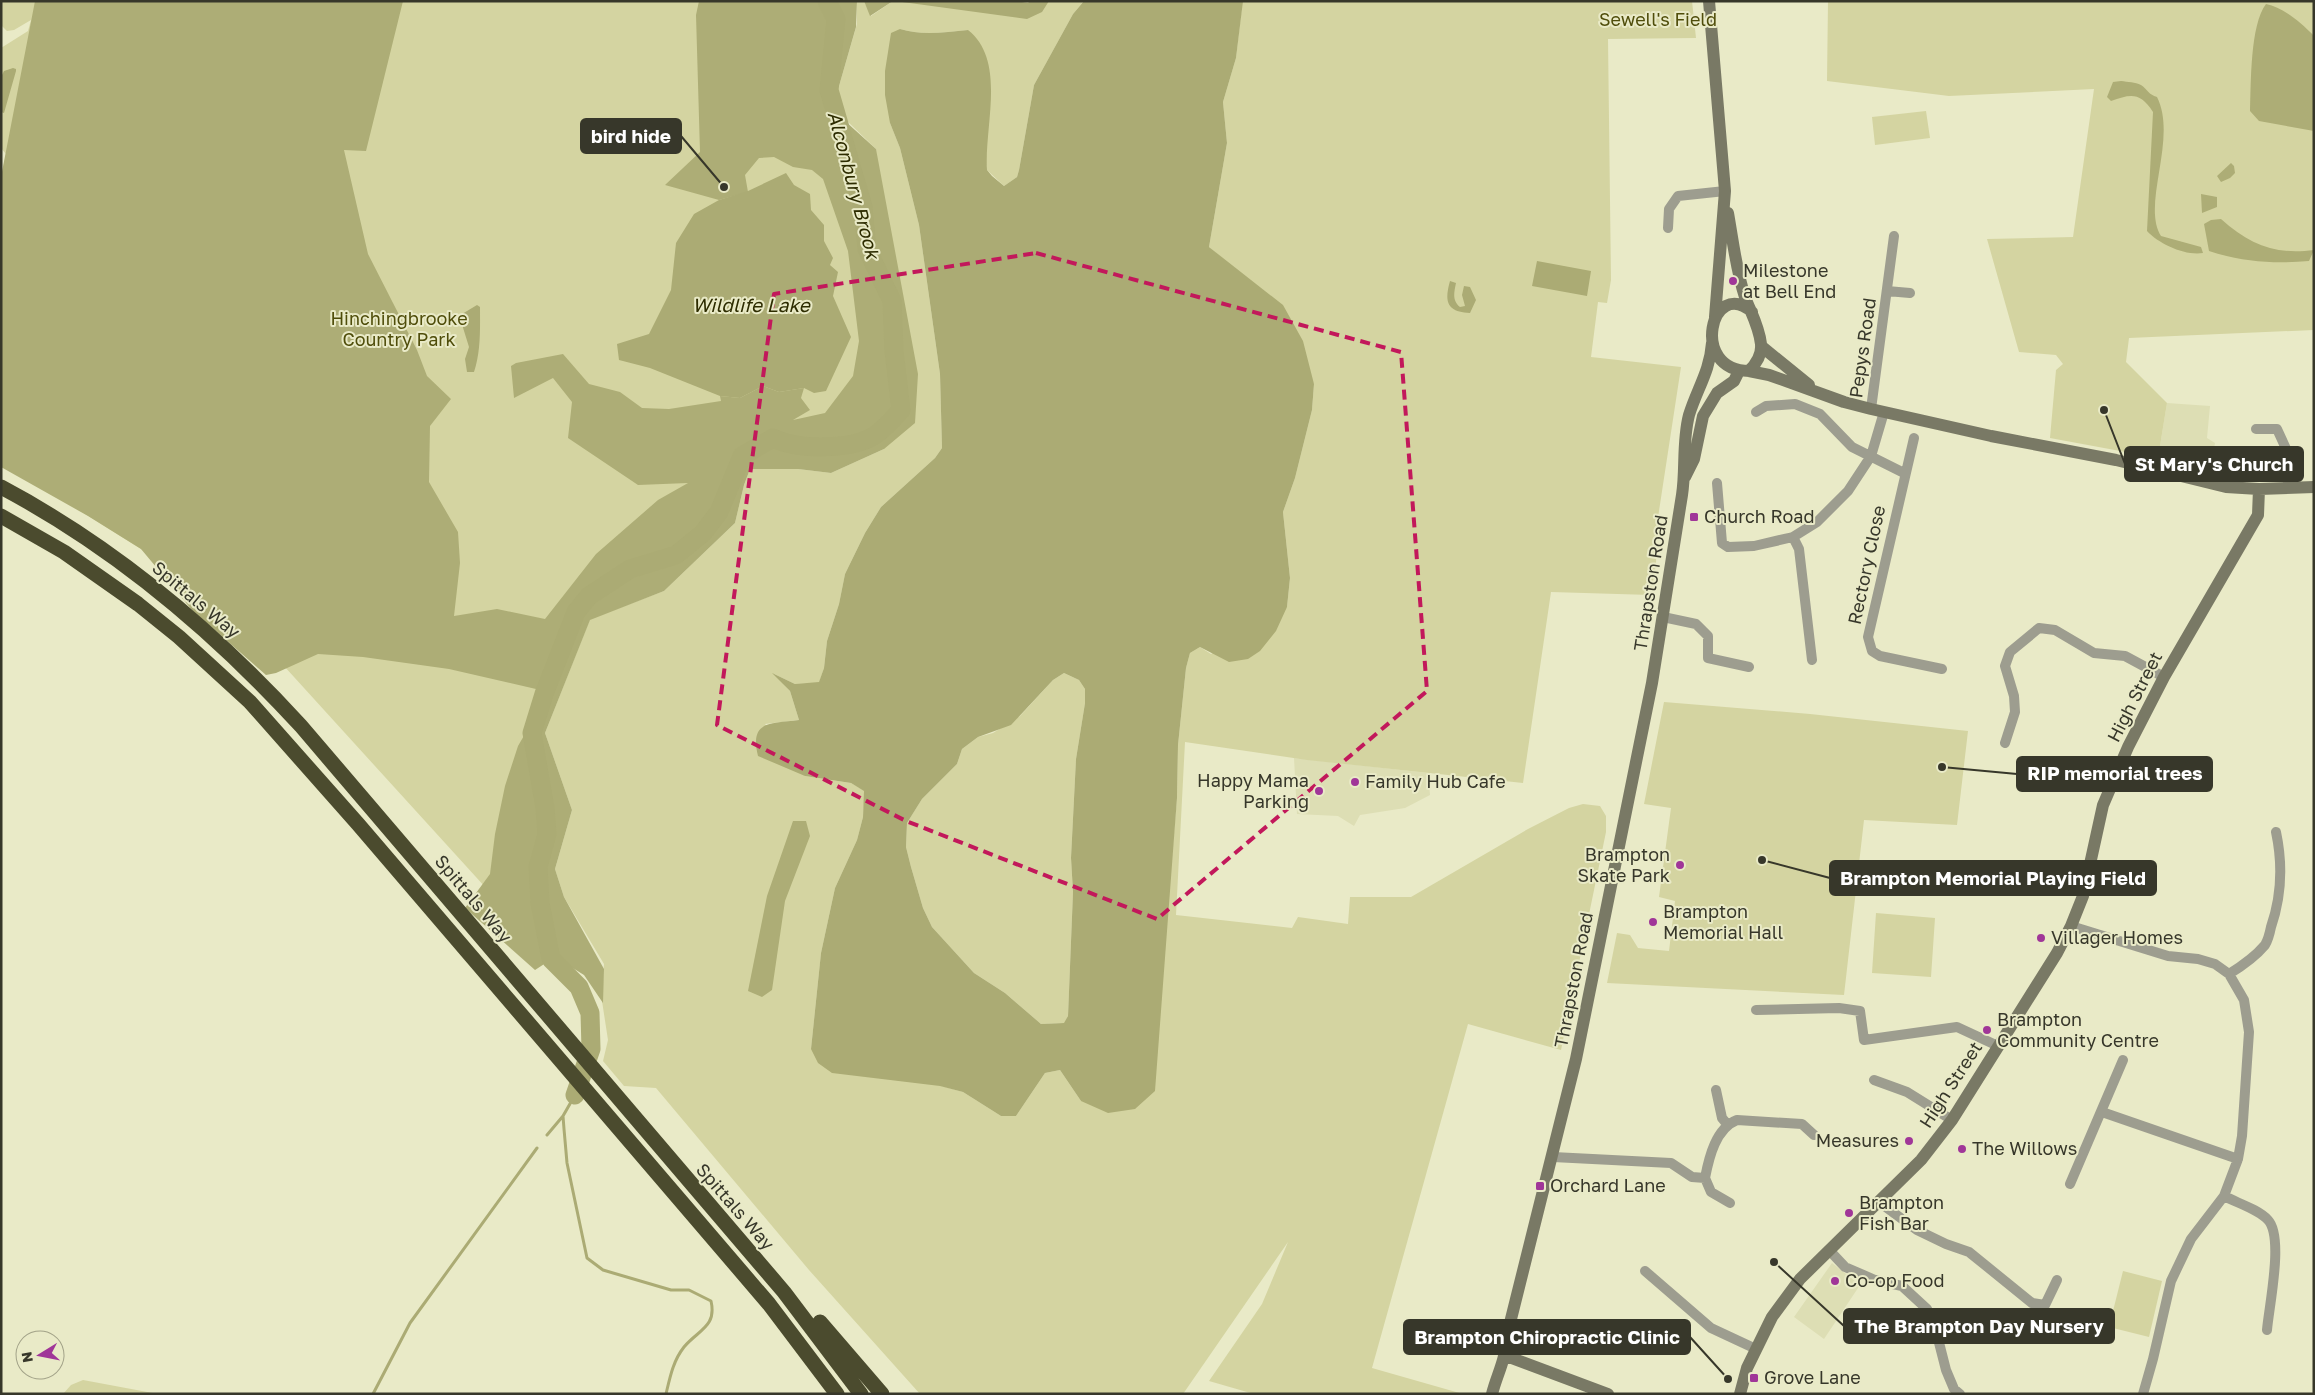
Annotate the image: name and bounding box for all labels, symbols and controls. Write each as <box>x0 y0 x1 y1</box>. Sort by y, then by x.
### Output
park label: Sewell's Field <box>1599 8 1717 30</box>
water label: Alconbury Brook <box>824 109 886 263</box>
callout: bird hide <box>581 119 681 153</box>
text: bird hide <box>591 124 671 147</box>
place label: Milestone at Bell End <box>1743 259 1836 302</box>
marker: Milestone at Bell End <box>1727 275 1739 287</box>
water label: Wildlife Lake <box>692 293 812 316</box>
street label: Pepys Road <box>1844 296 1880 399</box>
park label: Hinchingbrooke Country Park <box>330 307 468 350</box>
callout: St Mary's Church <box>2125 447 2303 481</box>
text: St Mary's Church <box>2135 452 2293 475</box>
street label: Rectory Close <box>1843 503 1889 626</box>
place label: Church Road <box>1704 505 1815 527</box>
marker: Church Road <box>1688 511 1700 523</box>
street label: Thrapston Road <box>1628 513 1672 652</box>
street label: Spittals Way <box>148 556 245 642</box>
street label: High Street <box>2102 648 2166 745</box>
callout: RIP memorial trees <box>2017 757 2212 791</box>
text: RIP memorial trees <box>2027 761 2203 784</box>
place label: Happy Mama Parking <box>1197 769 1309 812</box>
place label: Family Hub Cafe <box>1365 770 1506 792</box>
marker: Family Hub Cafe <box>1349 776 1361 788</box>
marker: Happy Mama Parking <box>1313 785 1325 797</box>
place label: Brampton Skate Park <box>1577 843 1670 886</box>
street label: Spittals Way <box>431 850 517 947</box>
marker: Brampton Skate Park <box>1674 859 1686 871</box>
callout: Brampton Memorial Playing Field <box>1830 861 2156 895</box>
text: Brampton Memorial Playing Field <box>1840 866 2146 889</box>
place label: Brampton Memorial Hall <box>1663 900 1784 943</box>
street label: Thrapston Road <box>1549 910 1597 1049</box>
marker: Brampton Memorial Hall <box>1647 916 1659 928</box>
place label: Villager Homes <box>2051 926 2183 948</box>
marker: Villager Homes <box>2035 932 2047 944</box>
place label: Brampton Community Centre <box>1997 1008 2159 1051</box>
marker: Brampton Community Centre <box>1981 1024 1993 1036</box>
street label: High Street <box>1914 1037 1986 1132</box>
place label: Measures <box>1816 1129 1899 1151</box>
marker: Measures <box>1903 1135 1915 1147</box>
place label: The Willows <box>1972 1137 2077 1159</box>
marker: The Willows <box>1956 1143 1968 1155</box>
street label: Spittals Way <box>692 1158 780 1254</box>
place label: Orchard Lane <box>1550 1174 1666 1196</box>
marker: Orchard Lane <box>1534 1180 1546 1192</box>
place label: Brampton Fish Bar <box>1859 1191 1944 1234</box>
marker: Brampton Fish Bar <box>1843 1207 1855 1219</box>
place label: Co-op Food <box>1845 1269 1944 1291</box>
marker: Co-op Food <box>1829 1275 1841 1287</box>
callout: The Brampton Day Nursery <box>1844 1309 2114 1343</box>
text: The Brampton Day Nursery <box>1854 1314 2104 1337</box>
callout: Brampton Chiropractic Clinic <box>1404 1320 1690 1354</box>
text: Brampton Chiropractic Clinic <box>1414 1325 1680 1348</box>
north arrow <box>15 1330 65 1380</box>
text: N <box>17 1351 36 1364</box>
place label: Grove Lane <box>1764 1366 1861 1388</box>
marker: Grove Lane <box>1748 1372 1760 1384</box>

